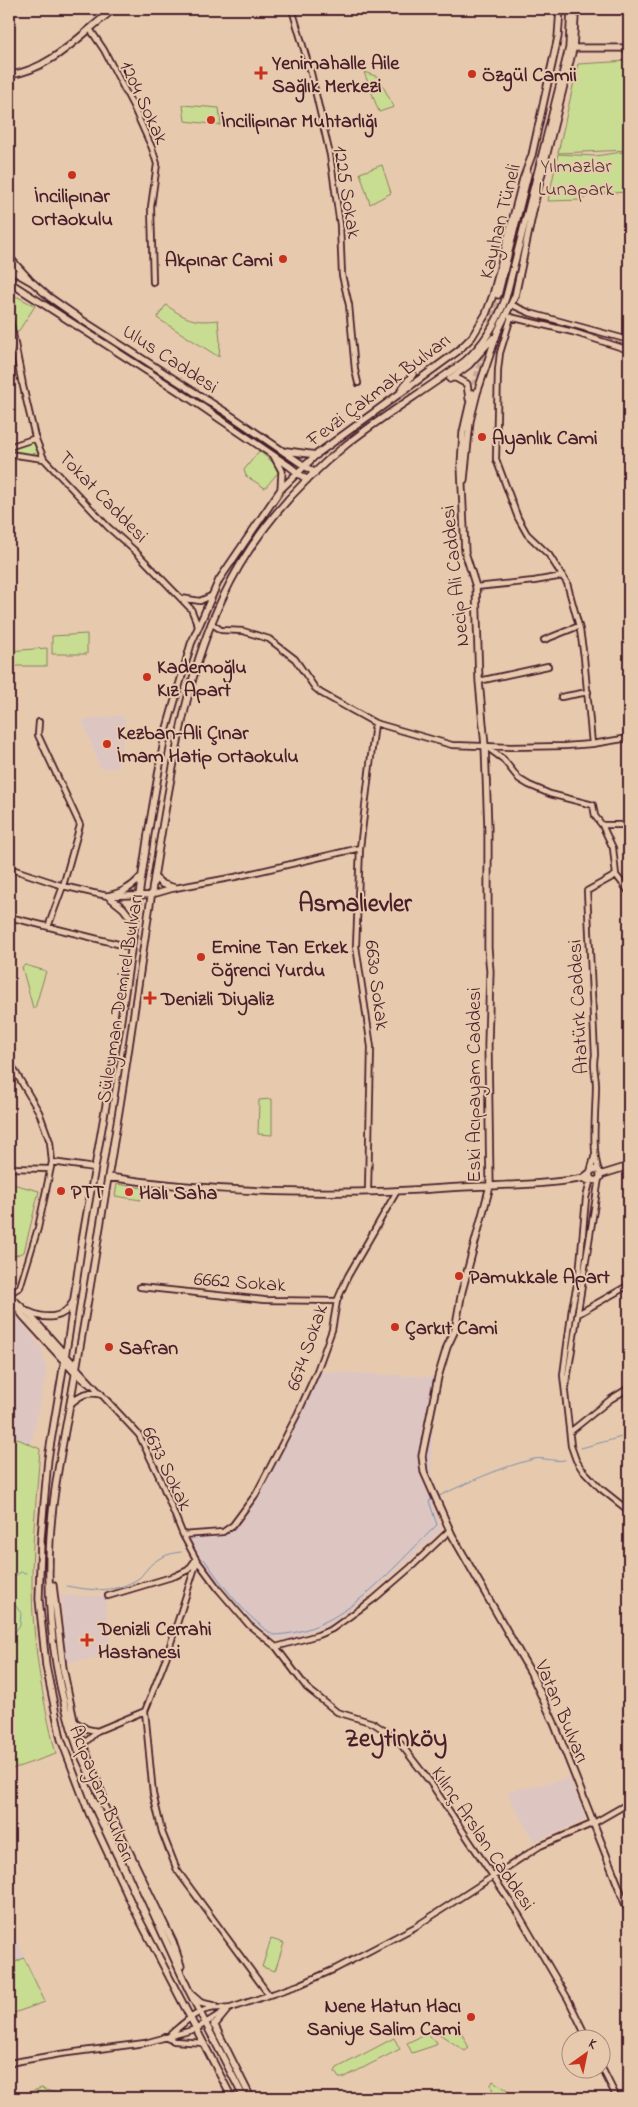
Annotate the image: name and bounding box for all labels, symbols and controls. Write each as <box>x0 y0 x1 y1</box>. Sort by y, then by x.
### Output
place label: Yenimahalle Aile Sağlık Merkezi <box>271 50 400 103</box>
street label: 1204 Sokak <box>111 57 175 150</box>
place label: Özgül Camii <box>482 62 577 92</box>
marker: Yenimahalle Aile Sağlık Merkezi <box>254 66 268 80</box>
marker: Özgül Camii <box>466 68 478 80</box>
place label: İncilipınar Muhtarlığı <box>221 108 378 138</box>
marker: İncilipınar Muhtarlığı <box>205 114 217 126</box>
street label: 1225 Sokak <box>324 144 367 241</box>
park label: Yılmazlar Lunapark <box>538 153 614 205</box>
street label: Kayıhan Tüneli <box>473 161 530 282</box>
marker: İncilipınar Ortaokulu <box>66 169 78 181</box>
place label: İncilipınar Ortaokulu <box>31 183 113 235</box>
place label: Akpınar Cami <box>165 247 273 276</box>
marker: Akpınar Cami <box>277 253 289 265</box>
street label: Ulus Caddesi <box>116 318 223 402</box>
street label: Fevzi Çakmak Bulvarı <box>301 327 458 455</box>
place label: Ayanlık Cami <box>492 425 598 455</box>
marker: Ayanlık Cami <box>476 431 488 443</box>
street label: Tokat Caddesi <box>51 445 154 551</box>
street label: Necip Ali Caddesi <box>435 504 478 648</box>
place label: Kademoğlu Kız Apart <box>157 654 247 706</box>
marker: Kademoğlu Kız Apart <box>141 671 153 683</box>
place label: Kezban-Ali Çınar İmam Hatip Ortaokulu <box>117 720 299 772</box>
marker: Kezban-Ali Çınar İmam Hatip Ortaokulu <box>101 738 113 750</box>
district label: Asmalıevler <box>298 887 413 923</box>
street label: Süleyman Demirel Bulvarı <box>91 892 152 1105</box>
place label: Emine Tan Erkek Öğrenci Yurdu <box>211 934 349 987</box>
street label: 6630 Sokak <box>356 939 395 1032</box>
street label: Atatürk Caddesi <box>561 939 598 1075</box>
marker: Emine Tan Erkek Öğrenci Yurdu <box>195 951 207 963</box>
place label: Denizli Diyaliz <box>160 986 275 1016</box>
street label: Eski Acıpayam Caddesi <box>461 987 490 1183</box>
marker: Denizli Diyaliz <box>143 991 157 1005</box>
place label: PTT <box>71 1179 105 1208</box>
place label: Halı Saha <box>139 1180 218 1209</box>
marker: PTT <box>55 1185 67 1197</box>
marker: Halı Saha <box>123 1186 135 1198</box>
place label: Pamukkale Apart <box>469 1264 610 1293</box>
street label: 6662 Sokak <box>193 1266 287 1301</box>
marker: Pamukkale Apart <box>453 1270 465 1282</box>
street label: 6674 Sokak <box>280 1300 337 1395</box>
place label: Çarkıt Cami <box>405 1315 498 1344</box>
marker: Çarkıt Cami <box>389 1321 401 1333</box>
place label: Safran <box>119 1335 178 1364</box>
marker: Safran <box>103 1341 115 1353</box>
street label: 6673 Sokak <box>133 1422 199 1516</box>
place label: Denizli Cerrahi Hastanesi <box>97 1616 212 1668</box>
marker: Denizli Cerrahi Hastanesi <box>80 1633 94 1647</box>
street label: Vatan Bulvarı <box>526 1655 595 1768</box>
street label: Acıpayam Bulvarı <box>60 1721 141 1867</box>
district label: Zeytinköy <box>345 1722 447 1759</box>
street label: Kılınç Arslan Caddesi <box>423 1761 541 1917</box>
place label: Nene Hatun Hacı Saniye Salim Cami <box>307 1993 461 2046</box>
marker: Nene Hatun Hacı Saniye Salim Cami <box>465 2011 477 2023</box>
north arrow <box>560 2030 610 2080</box>
text: K <box>584 2034 602 2056</box>

